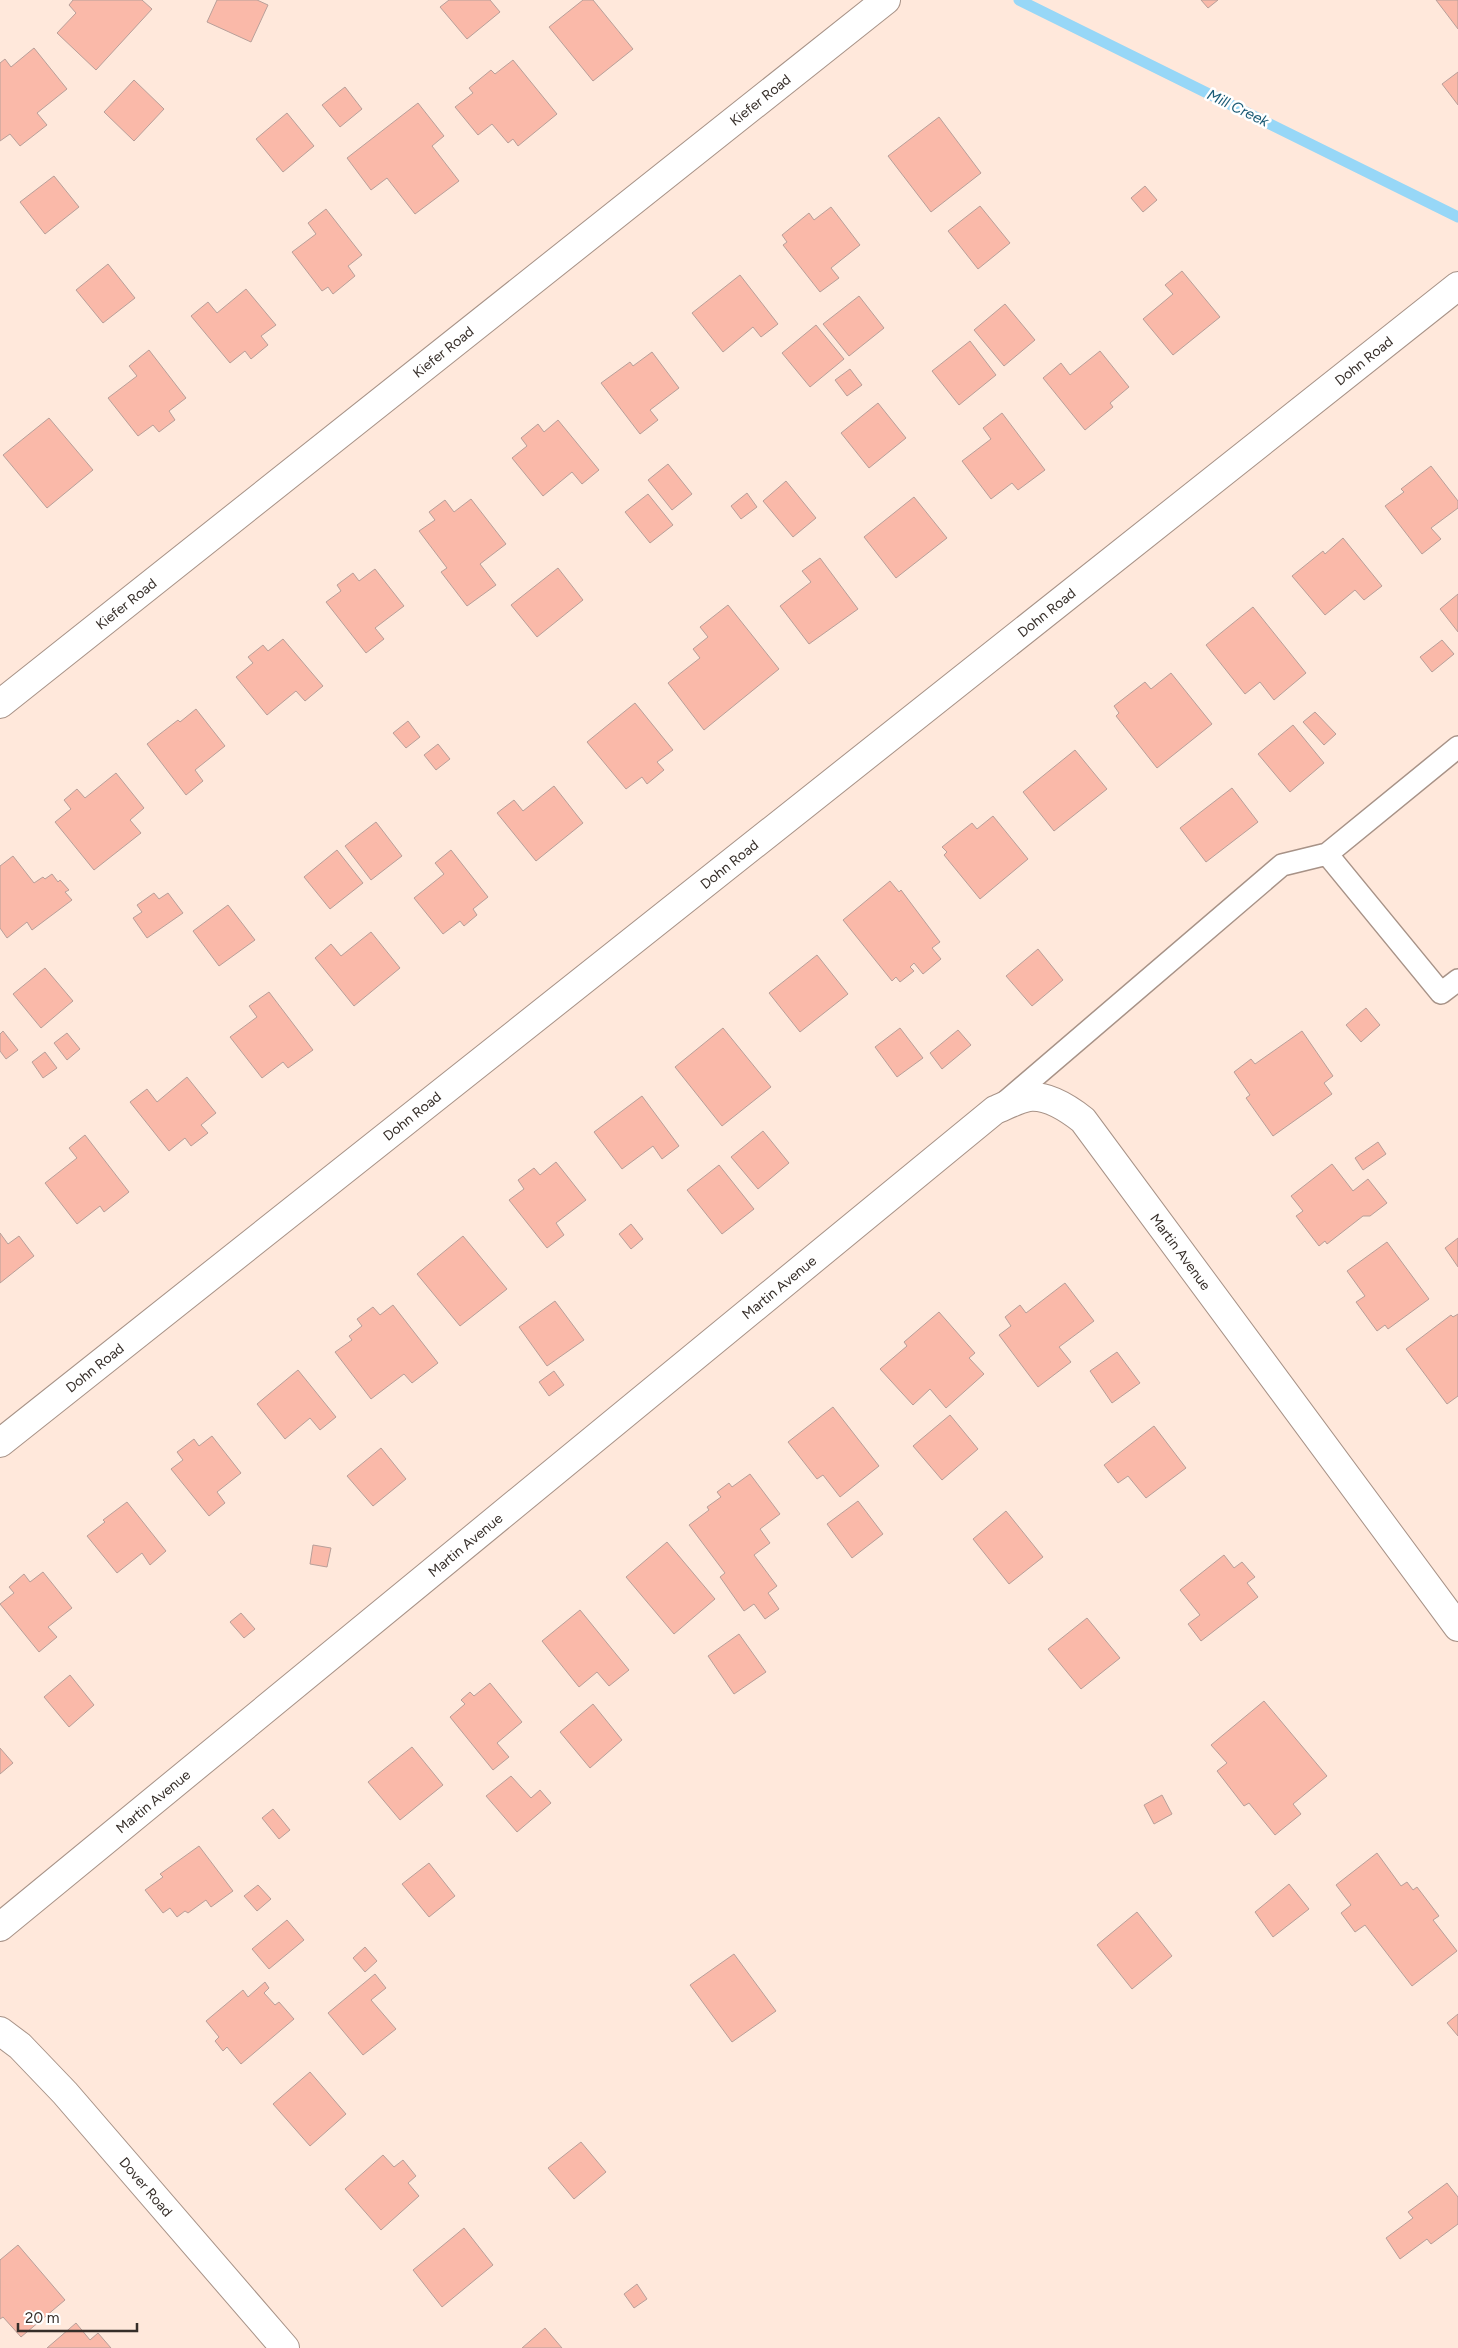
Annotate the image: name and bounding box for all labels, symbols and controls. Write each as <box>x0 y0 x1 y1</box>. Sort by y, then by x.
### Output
street label: Kiefer Road <box>726 71 794 129</box>
water label: Mill Creek <box>1204 85 1272 131</box>
street label: Kiefer Road <box>409 323 477 381</box>
street label: Dohn Road <box>1331 333 1396 389</box>
street label: Kiefer Road <box>92 575 160 633</box>
street label: Dohn Road <box>1014 584 1079 641</box>
street label: Dohn Road <box>697 836 762 892</box>
street label: Dohn Road <box>380 1088 444 1144</box>
street label: Martin Avenue <box>1147 1210 1215 1294</box>
street label: Martin Avenue <box>738 1252 820 1323</box>
street label: Dohn Road <box>62 1340 127 1396</box>
street label: Martin Avenue <box>425 1509 506 1580</box>
street label: Martin Avenue <box>112 1766 194 1837</box>
street label: Dover Road <box>116 2154 176 2220</box>
scale bar <box>18 2300 136 2332</box>
text: 20 m <box>25 2309 59 2327</box>

